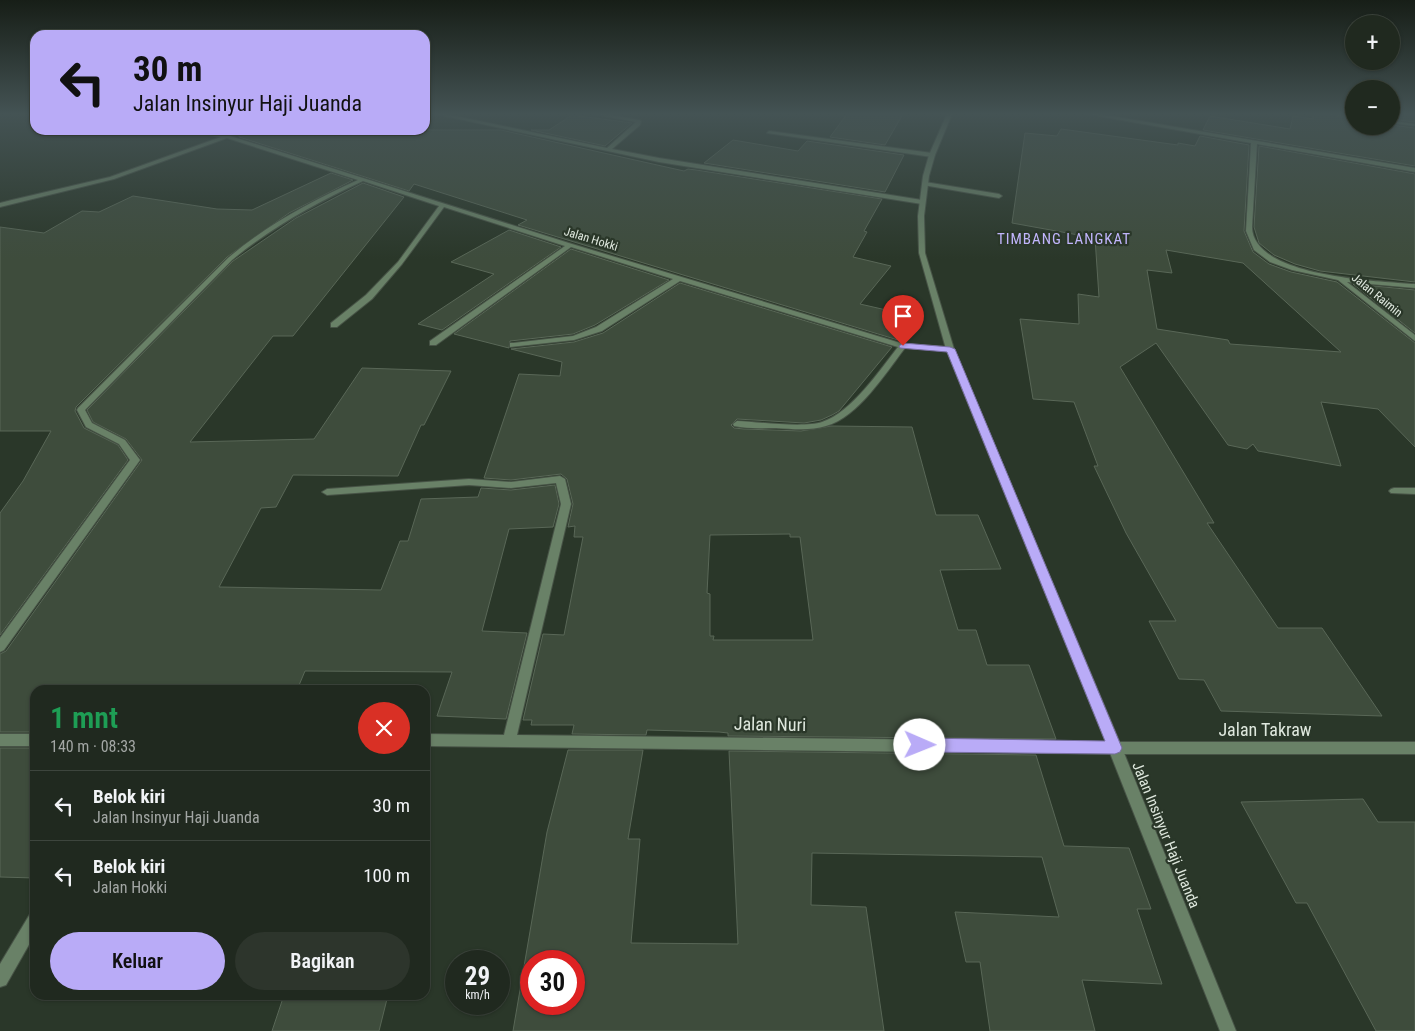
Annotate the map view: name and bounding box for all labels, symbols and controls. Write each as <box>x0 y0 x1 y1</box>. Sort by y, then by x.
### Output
map controls <box>1345 15 1400 135</box>
button: + <box>1345 15 1400 70</box>
text: 30 m <box>133 49 202 90</box>
icon: left <box>50 50 115 115</box>
button: − <box>1345 80 1400 135</box>
text: Jalan Insinyur Haji Juanda <box>133 91 362 116</box>
street label: Jalan Hokki <box>562 224 620 254</box>
district label: TIMBANG LANGKAT <box>997 230 1131 248</box>
street label: Jalan Raimin <box>1349 270 1405 320</box>
pin <box>882 295 924 346</box>
icon: arrive <box>889 302 917 330</box>
text: 1 mnt <box>50 700 118 735</box>
button: close <box>358 702 410 754</box>
street label: Jalan Nuri <box>734 713 806 735</box>
position arrow <box>893 718 945 770</box>
street label: Jalan Takraw <box>1218 719 1312 740</box>
text: 140 m · 08:33 <box>50 737 136 756</box>
street label: Jalan Insinyur Haji Juanda <box>1128 759 1204 911</box>
text: Belok kiri <box>93 785 165 808</box>
icon: left <box>50 792 78 820</box>
text: 30 m <box>373 794 410 817</box>
text: Jalan Insinyur Haji Juanda <box>93 808 260 827</box>
text: Belok kiri <box>93 855 165 878</box>
icon: left <box>50 862 78 890</box>
text: 100 m <box>363 864 410 887</box>
text: Jalan Hokki <box>93 878 167 897</box>
button: Keluar <box>50 932 225 990</box>
button: Bagikan <box>235 932 410 990</box>
speed limit sign: 30 <box>520 950 585 1015</box>
text: 29 <box>465 962 490 991</box>
text: km/h <box>465 988 490 1002</box>

